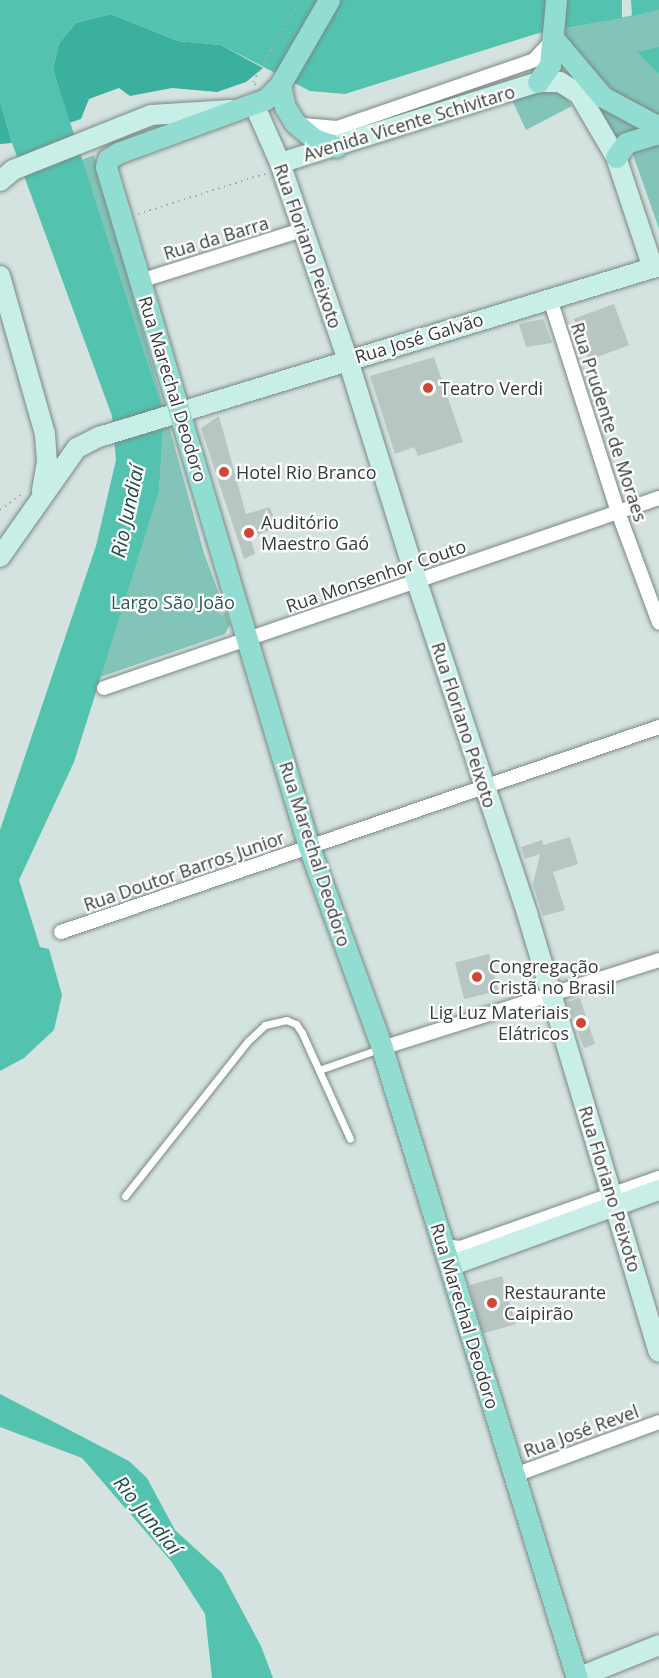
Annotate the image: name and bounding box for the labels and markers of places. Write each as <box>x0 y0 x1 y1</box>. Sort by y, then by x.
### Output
place label: Teatro Verdi <box>440 377 543 399</box>
marker: Teatro Verdi <box>421 381 435 395</box>
place label: Hotel Rio Branco <box>236 461 376 483</box>
marker: Hotel Rio Branco <box>217 465 231 479</box>
place label: Auditório Maestro Gaó <box>261 512 369 554</box>
marker: Auditório Maestro Gaó <box>242 526 256 540</box>
place label: Congregação Cristã no Brasil <box>489 956 615 998</box>
marker: Congregação Cristã no Brasil <box>470 970 484 984</box>
place label: Lig Luz Materiais Elátricos <box>429 1002 569 1044</box>
marker: Lig Luz Materiais Elátricos <box>574 1016 588 1030</box>
place label: Restaurante Caipirão <box>504 1282 606 1324</box>
marker: Restaurante Caipirão <box>485 1296 499 1310</box>

